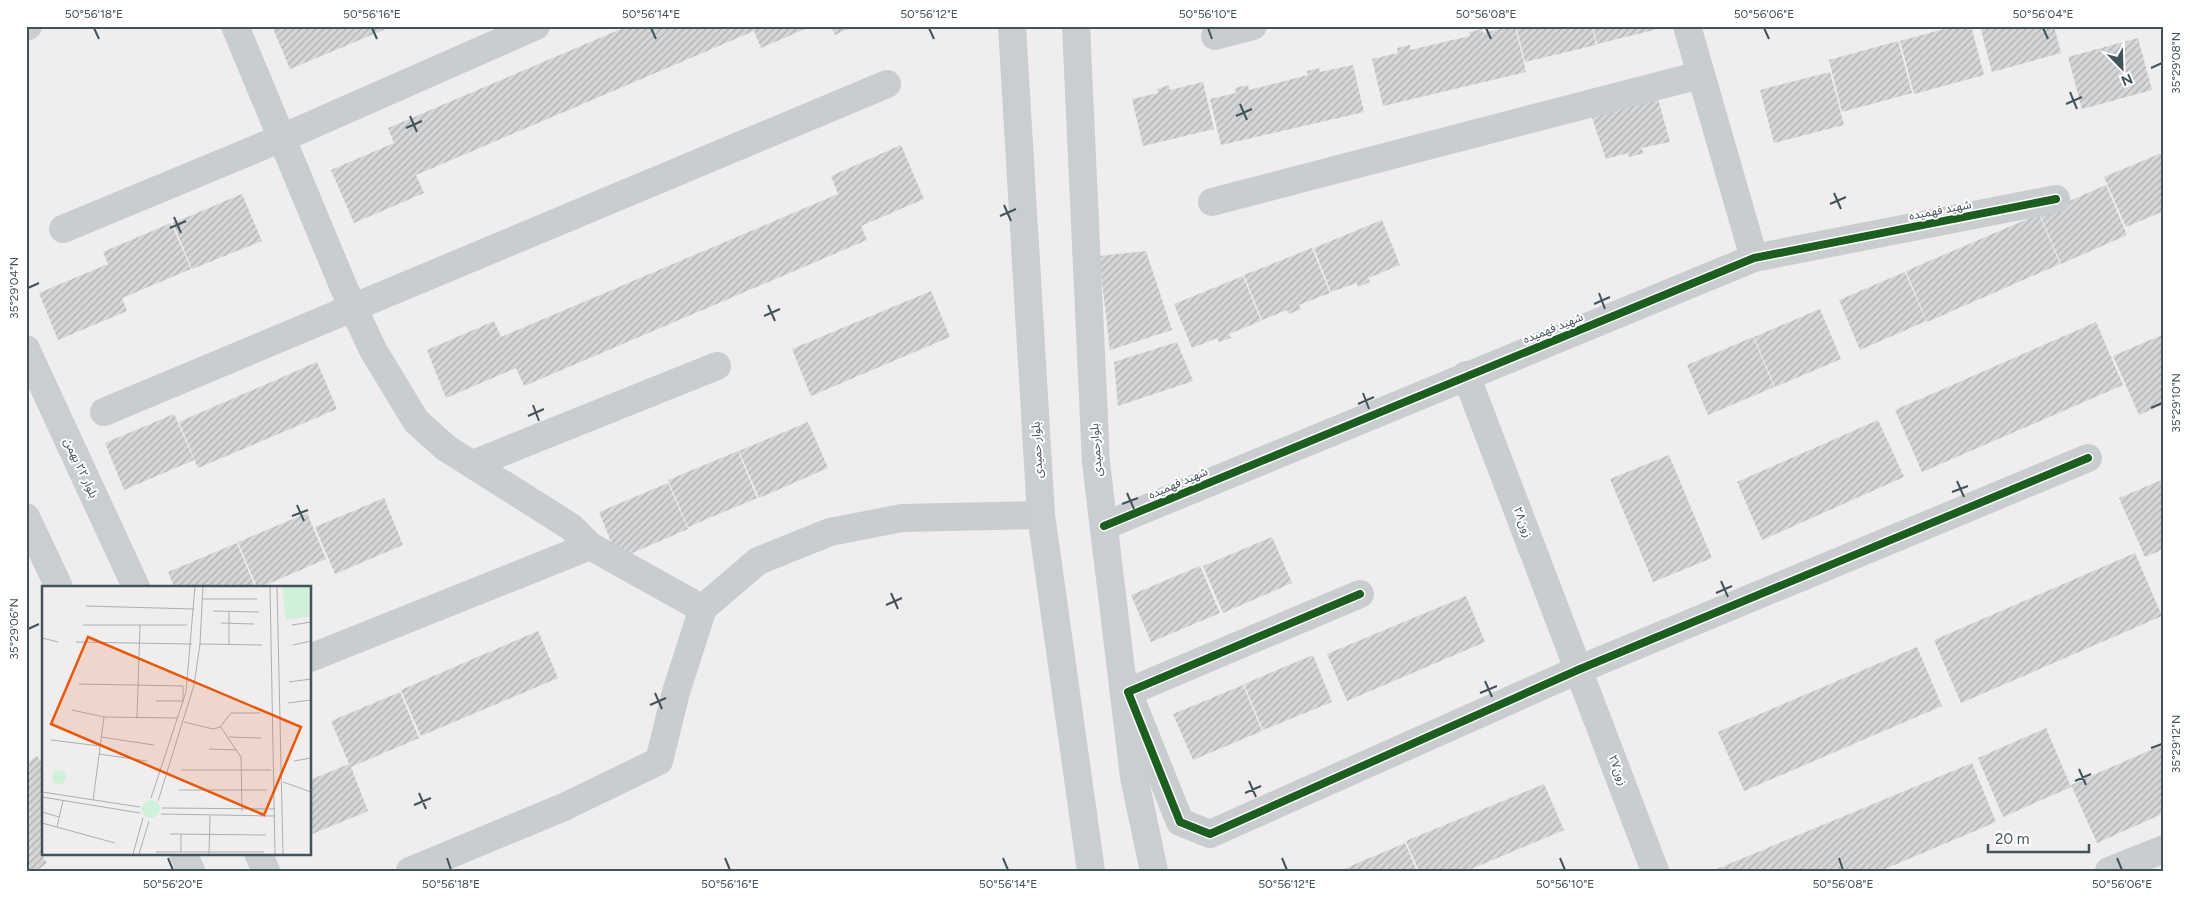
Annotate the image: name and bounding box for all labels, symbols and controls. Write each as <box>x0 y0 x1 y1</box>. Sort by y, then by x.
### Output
text: 50°56'18"E <box>65 7 123 21</box>
text: 50°56'16"E <box>343 7 401 21</box>
text: 50°56'14"E <box>622 7 680 21</box>
text: 50°56'12"E <box>900 7 958 21</box>
text: 50°56'10"E <box>1179 7 1237 21</box>
text: 50°56'08"E <box>1455 7 1517 21</box>
text: 50°56'06"E <box>1734 7 1794 21</box>
text: 50°56'04"E <box>2012 7 2074 21</box>
text: 35°29'08"N <box>2169 32 2183 94</box>
north arrow <box>2098 42 2148 92</box>
text: N <box>2119 70 2135 89</box>
street label: شهید فهمیده <box>1908 197 1972 223</box>
text: 35°29'04"N <box>7 257 21 319</box>
street label: شهید فهمیده <box>1521 310 1585 346</box>
text: 35°29'10"N <box>2169 373 2183 433</box>
street label: بلوار حمیدی <box>1029 421 1046 479</box>
street label: بلوارحمیدی <box>1087 423 1105 477</box>
street label: بلوار ۲۲ بهمن <box>61 436 101 500</box>
street label: شهید فهمیده <box>1146 464 1210 502</box>
street label: زون۲۸ <box>1511 505 1535 539</box>
inset map <box>42 586 311 854</box>
text: 35°29'06"N <box>7 598 21 660</box>
text: 35°29'12"N <box>2169 715 2183 773</box>
street label: زون۲۷ <box>1606 753 1630 787</box>
scale bar <box>1988 822 2089 854</box>
text: 20 m <box>1995 830 2029 848</box>
text: 50°56'20"E <box>143 877 203 891</box>
text: 50°56'18"E <box>422 877 480 891</box>
text: 50°56'16"E <box>701 877 759 891</box>
text: 50°56'14"E <box>979 877 1037 891</box>
text: 50°56'12"E <box>1258 877 1316 891</box>
text: 50°56'10"E <box>1536 877 1594 891</box>
text: 50°56'08"E <box>1812 877 1874 891</box>
text: 50°56'06"E <box>2092 877 2152 891</box>

